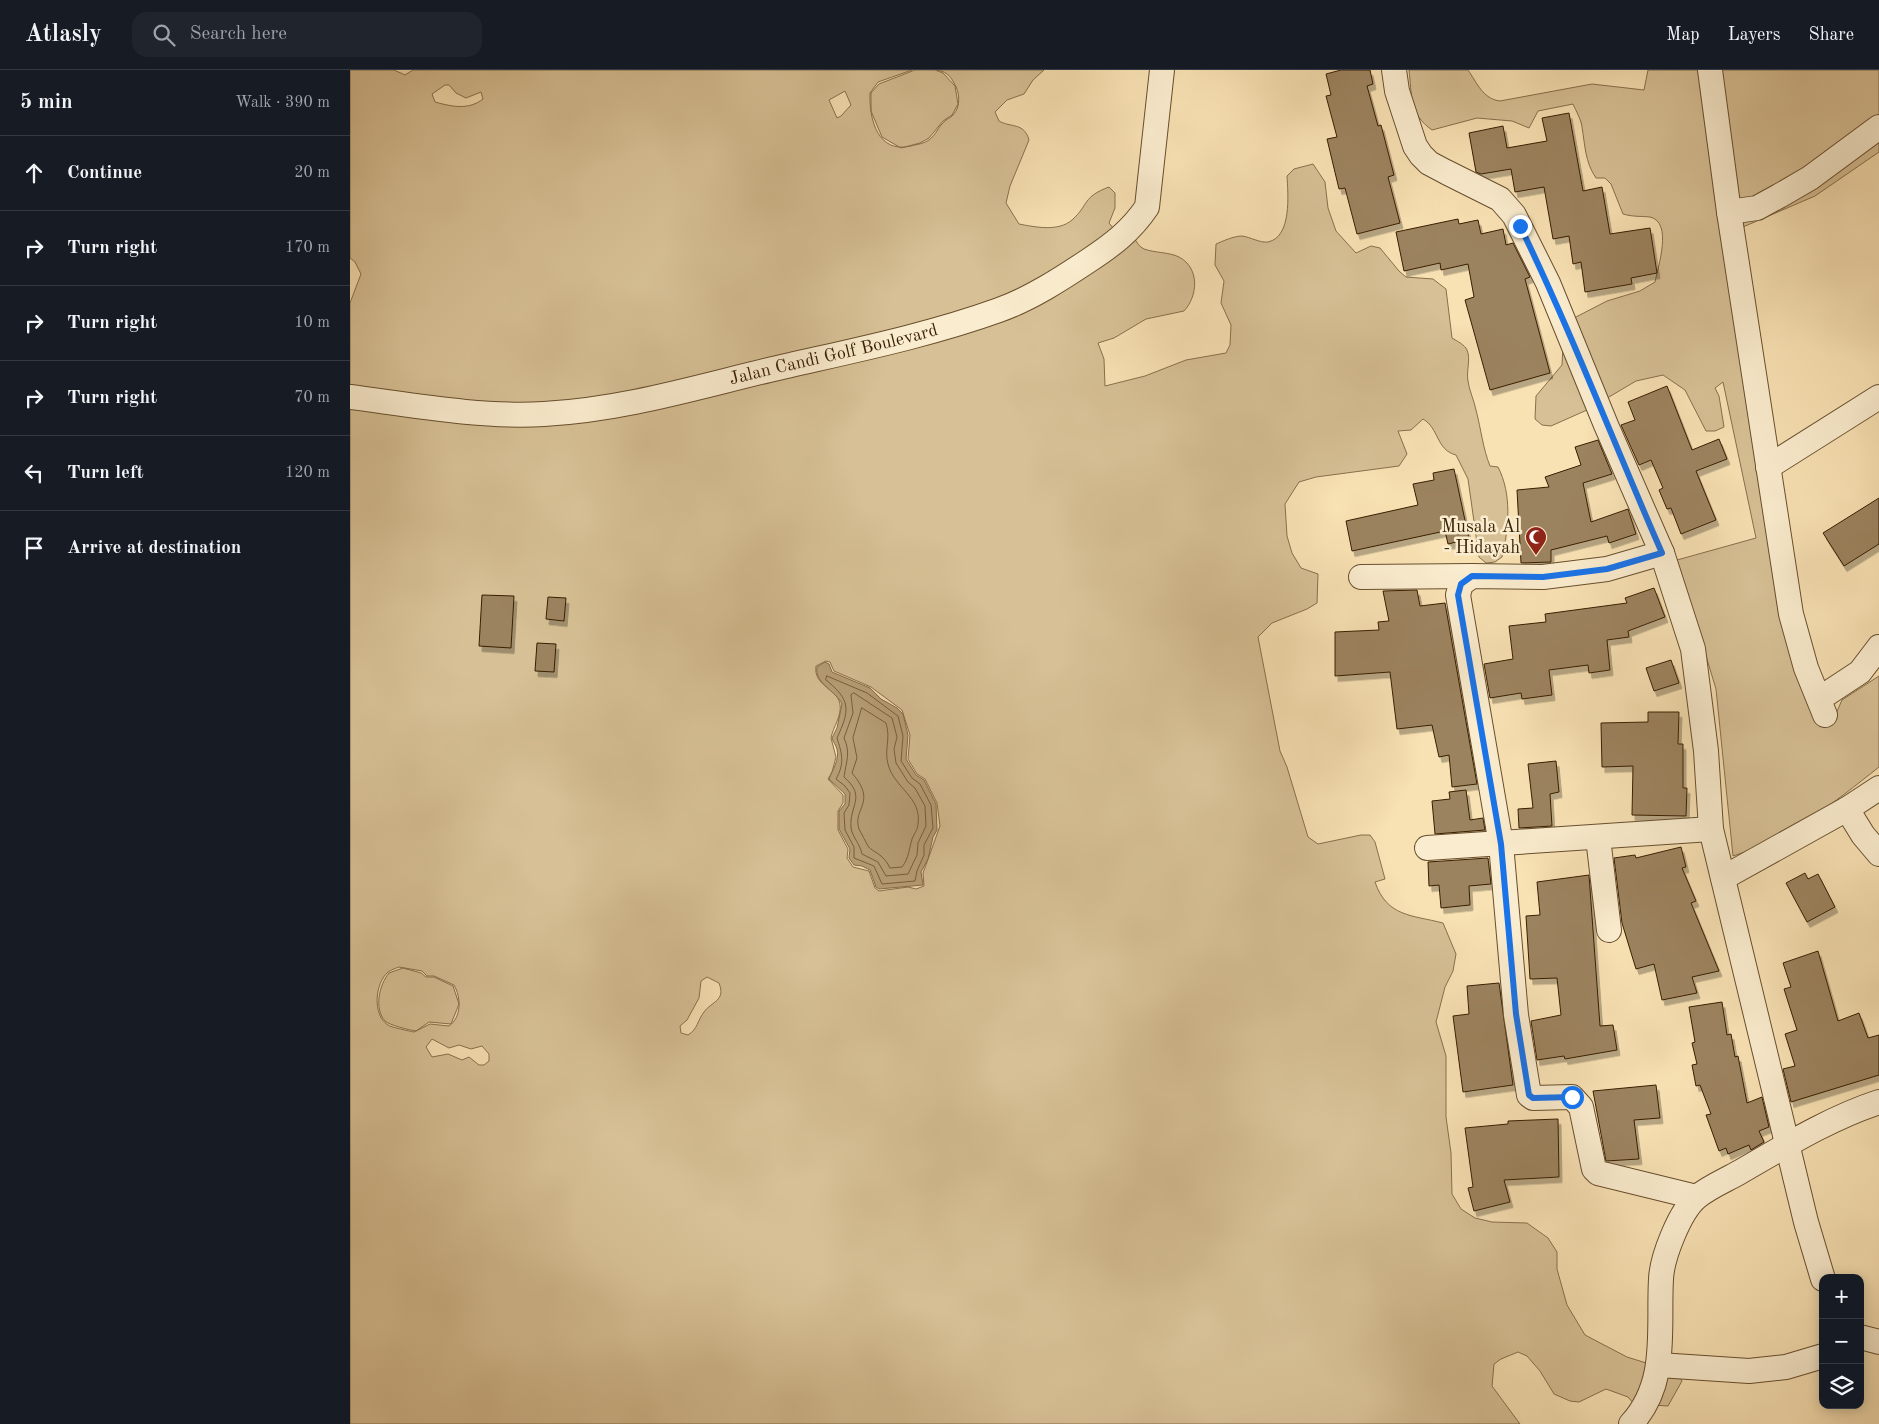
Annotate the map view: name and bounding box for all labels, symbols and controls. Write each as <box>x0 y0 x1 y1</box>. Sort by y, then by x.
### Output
search box <box>132 12 482 57</box>
icon: search <box>150 21 178 49</box>
text: Atlasly <box>25 23 102 47</box>
text: Search here <box>190 25 287 44</box>
text: Map <box>1666 26 1700 44</box>
text: Layers <box>1728 26 1780 44</box>
text: Share <box>1808 26 1854 44</box>
text: 5 min <box>20 92 73 113</box>
text: Walk · 390 m <box>235 95 330 111</box>
icon: ahead <box>20 159 48 187</box>
text: Continue <box>67 164 142 183</box>
text: 20 m <box>294 165 330 181</box>
route end <box>1509 215 1532 238</box>
icon: right <box>20 234 48 262</box>
text: Turn right <box>67 239 157 258</box>
text: 170 m <box>285 240 330 256</box>
icon: right <box>20 309 48 337</box>
text: Turn right <box>67 314 157 333</box>
text: 10 m <box>294 315 330 331</box>
street label: Jalan Candi Golf Boulevard <box>727 321 940 388</box>
icon: right <box>20 384 48 412</box>
text: Turn right <box>67 389 157 408</box>
text: 70 m <box>294 390 330 406</box>
icon: left <box>20 459 48 487</box>
text: Turn left <box>67 464 144 483</box>
text: 120 m <box>285 465 330 481</box>
place label: Musala Al - Hidayah <box>1441 518 1520 557</box>
mosque icon: Musala Al - Hidayah <box>1524 525 1548 556</box>
icon: arrive <box>20 534 48 562</box>
text: Arrive at destination <box>67 539 241 558</box>
route start <box>1561 1086 1584 1109</box>
map controls <box>1819 1274 1864 1409</box>
button: + <box>1819 1274 1864 1319</box>
button: − <box>1819 1319 1864 1364</box>
button: layers <box>1819 1364 1864 1409</box>

